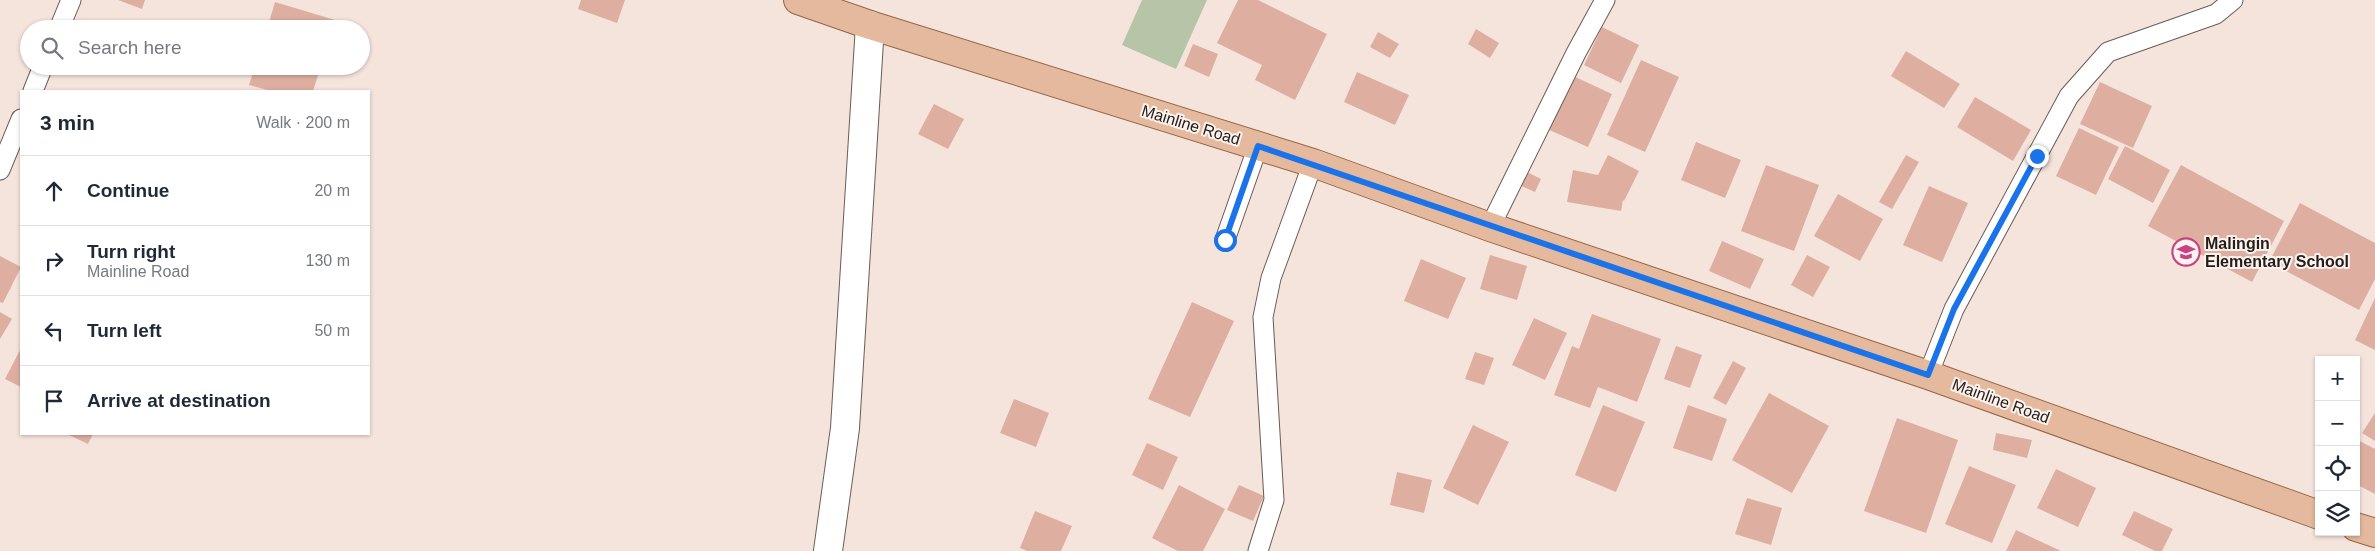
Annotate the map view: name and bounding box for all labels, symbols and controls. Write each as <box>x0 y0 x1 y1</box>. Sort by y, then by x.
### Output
search box <box>20 20 370 75</box>
icon: search <box>38 34 66 62</box>
text: Search here <box>78 37 182 58</box>
street label: Mainline Road <box>1140 102 1242 148</box>
text: 3 min <box>40 111 95 134</box>
text: Walk · 200 m <box>256 114 350 131</box>
route end <box>2026 145 2049 168</box>
icon: ahead <box>40 177 68 205</box>
text: Continue <box>87 180 169 201</box>
text: 20 m <box>314 182 350 199</box>
route start <box>1214 229 1237 252</box>
place label: Malingin Elementary School <box>2205 235 2349 270</box>
school or university icon: Malingin Elementary School <box>2171 237 2201 267</box>
text: Turn right <box>87 241 175 262</box>
icon: right <box>40 247 68 275</box>
text: 130 m <box>306 252 350 269</box>
text: Mainline Road <box>87 263 189 280</box>
icon: left <box>40 317 68 345</box>
text: Turn left <box>87 320 162 341</box>
text: 50 m <box>314 322 350 339</box>
map controls <box>2315 356 2360 536</box>
button: + <box>2315 356 2360 401</box>
street label: Mainline Road <box>1950 376 2052 426</box>
icon: arrive <box>40 387 68 415</box>
text: Arrive at destination <box>87 390 271 411</box>
button: − <box>2315 401 2360 446</box>
button: locate <box>2315 446 2360 491</box>
button: layers <box>2315 491 2360 536</box>

